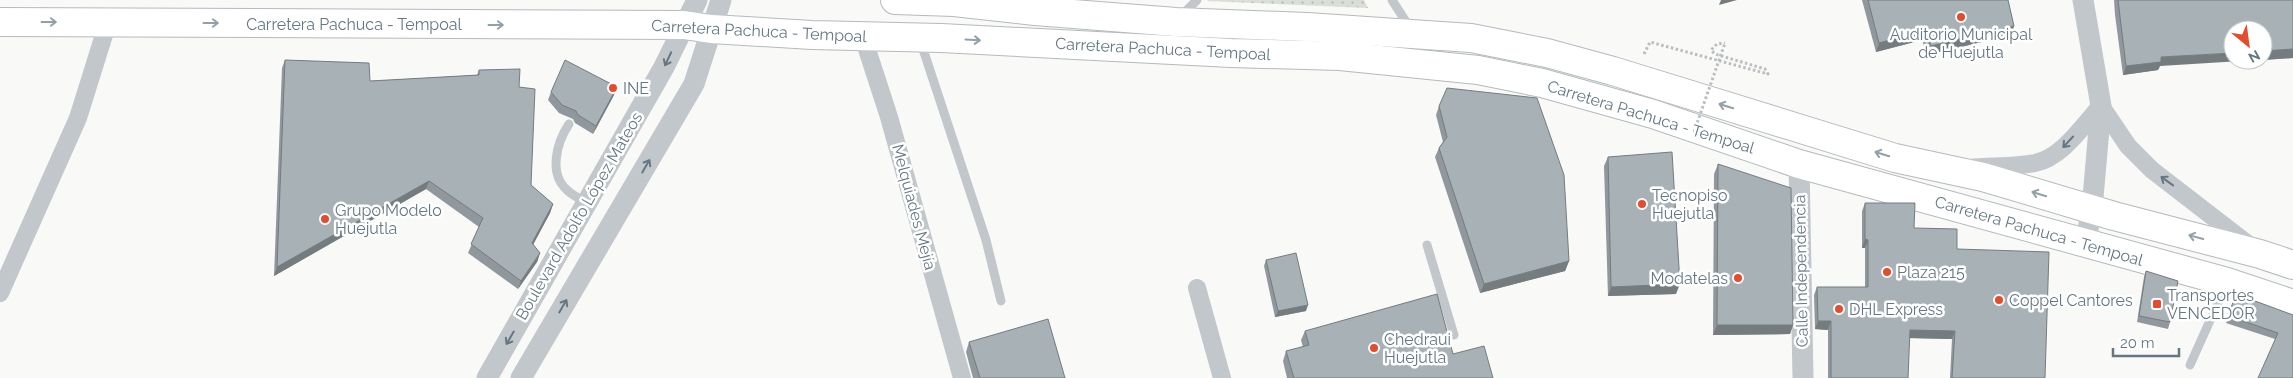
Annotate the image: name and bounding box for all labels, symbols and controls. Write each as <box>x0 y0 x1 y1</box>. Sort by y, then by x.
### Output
marker: Auditorio Municipal de Huejutla <box>1955 11 1967 23</box>
street label: Carretera Pachuca - Tempoal <box>246 15 462 34</box>
street label: Carretera Pachuca - Tempoal <box>651 16 868 46</box>
one-way arrow <box>40 17 56 27</box>
one-way arrow <box>202 18 219 28</box>
one-way arrow <box>488 20 504 30</box>
north arrow <box>2223 20 2273 70</box>
place label: Auditorio Municipal de Huejutla <box>1890 25 2033 62</box>
street label: Carretera Pachuca - Tempoal <box>1055 34 1272 64</box>
one-way arrow <box>965 35 981 44</box>
text: N <box>2246 47 2263 66</box>
one-way arrow <box>662 51 672 66</box>
street label: Carretera Pachuca - Tempoal <box>1545 76 1758 158</box>
place label: INE <box>623 79 649 98</box>
marker: INE <box>607 82 619 94</box>
one-way arrow <box>1719 101 1735 111</box>
street label: Boulevard Adolfo López Mateos <box>512 109 646 323</box>
one-way arrow <box>2062 135 2074 148</box>
street label: Melquiades Mejía <box>888 142 940 272</box>
one-way arrow <box>1874 148 1890 158</box>
one-way arrow <box>641 158 651 173</box>
one-way arrow <box>2160 176 2174 186</box>
place label: Tecnopiso Huejutla <box>1652 186 1728 223</box>
one-way arrow <box>2032 188 2048 198</box>
street label: Carretera Pachuca - Tempoal <box>1933 192 2146 270</box>
street label: Calle Independencia <box>1790 194 1812 348</box>
marker: Tecnopiso Huejutla <box>1636 198 1648 210</box>
place label: Grupo Modelo Huejutla <box>335 201 442 238</box>
marker: Grupo Modelo Huejutla <box>319 213 331 225</box>
one-way arrow <box>2188 232 2204 241</box>
place label: Plaza 215 <box>1897 263 1965 282</box>
marker: Plaza 215 <box>1881 266 1893 278</box>
place label: Modatelas <box>1651 269 1728 288</box>
marker: Modatelas <box>1732 272 1744 284</box>
place label: Transportes VENCEDOR <box>2167 286 2255 323</box>
place label: Coppel Cantores <box>2009 291 2133 310</box>
marker: Coppel Cantores <box>1993 294 2005 306</box>
marker: Transportes VENCEDOR <box>2151 298 2163 310</box>
one-way arrow <box>559 299 569 313</box>
place label: DHL Express <box>1849 300 1943 319</box>
marker: DHL Express <box>1833 303 1845 315</box>
scale bar <box>2113 326 2179 358</box>
one-way arrow <box>505 330 515 345</box>
place label: Chedraui Huejutla <box>1384 330 1451 367</box>
text: 20 m <box>2120 334 2155 352</box>
marker: Chedraui Huejutla <box>1368 342 1380 354</box>

